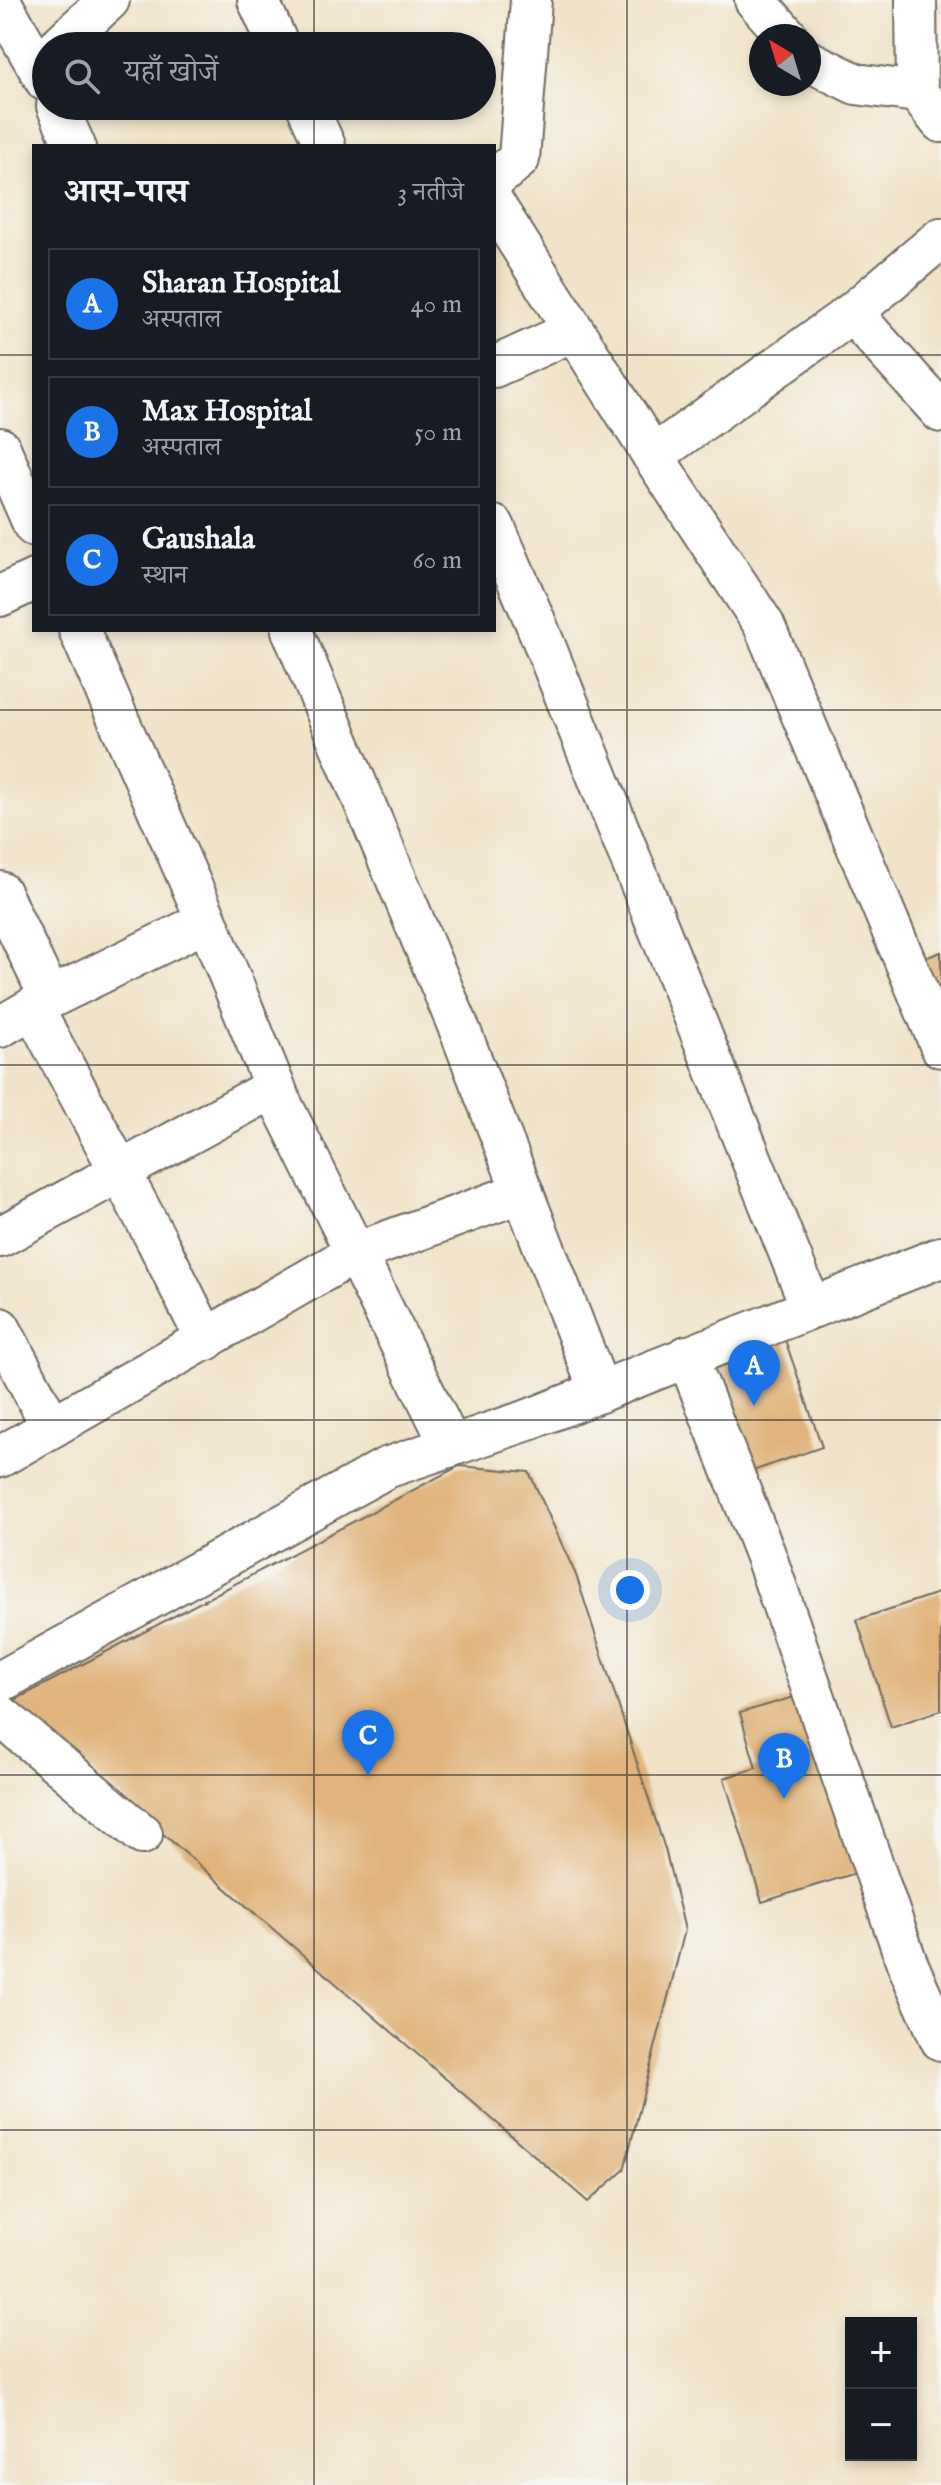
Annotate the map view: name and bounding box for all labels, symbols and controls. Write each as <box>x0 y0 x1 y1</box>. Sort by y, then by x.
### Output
north arrow <box>749 24 821 96</box>
search box <box>32 32 496 120</box>
icon: search <box>60 54 104 98</box>
text: यहाँ खोजें <box>124 54 218 92</box>
text: आस-पास <box>64 171 188 214</box>
text: 3 नतीजे <box>397 176 464 209</box>
text: Sharan Hospital <box>142 265 340 303</box>
text: A <box>83 288 101 321</box>
text: 40 m <box>411 288 462 321</box>
text: अस्पताल <box>142 303 221 336</box>
text: Max Hospital <box>142 393 312 431</box>
text: B <box>83 416 101 449</box>
text: 50 m <box>414 416 462 449</box>
text: अस्पताल <box>142 431 221 464</box>
text: Gaushala <box>142 521 255 559</box>
text: C <box>83 544 101 577</box>
text: 60 m <box>413 544 462 577</box>
text: स्थान <box>142 559 187 592</box>
pin: A <box>728 1340 780 1406</box>
your location <box>610 1570 650 1610</box>
pin: C <box>342 1710 394 1776</box>
pin: B <box>758 1733 810 1799</box>
map controls <box>845 2317 917 2461</box>
button: + <box>845 2317 917 2389</box>
button: − <box>845 2389 917 2461</box>

